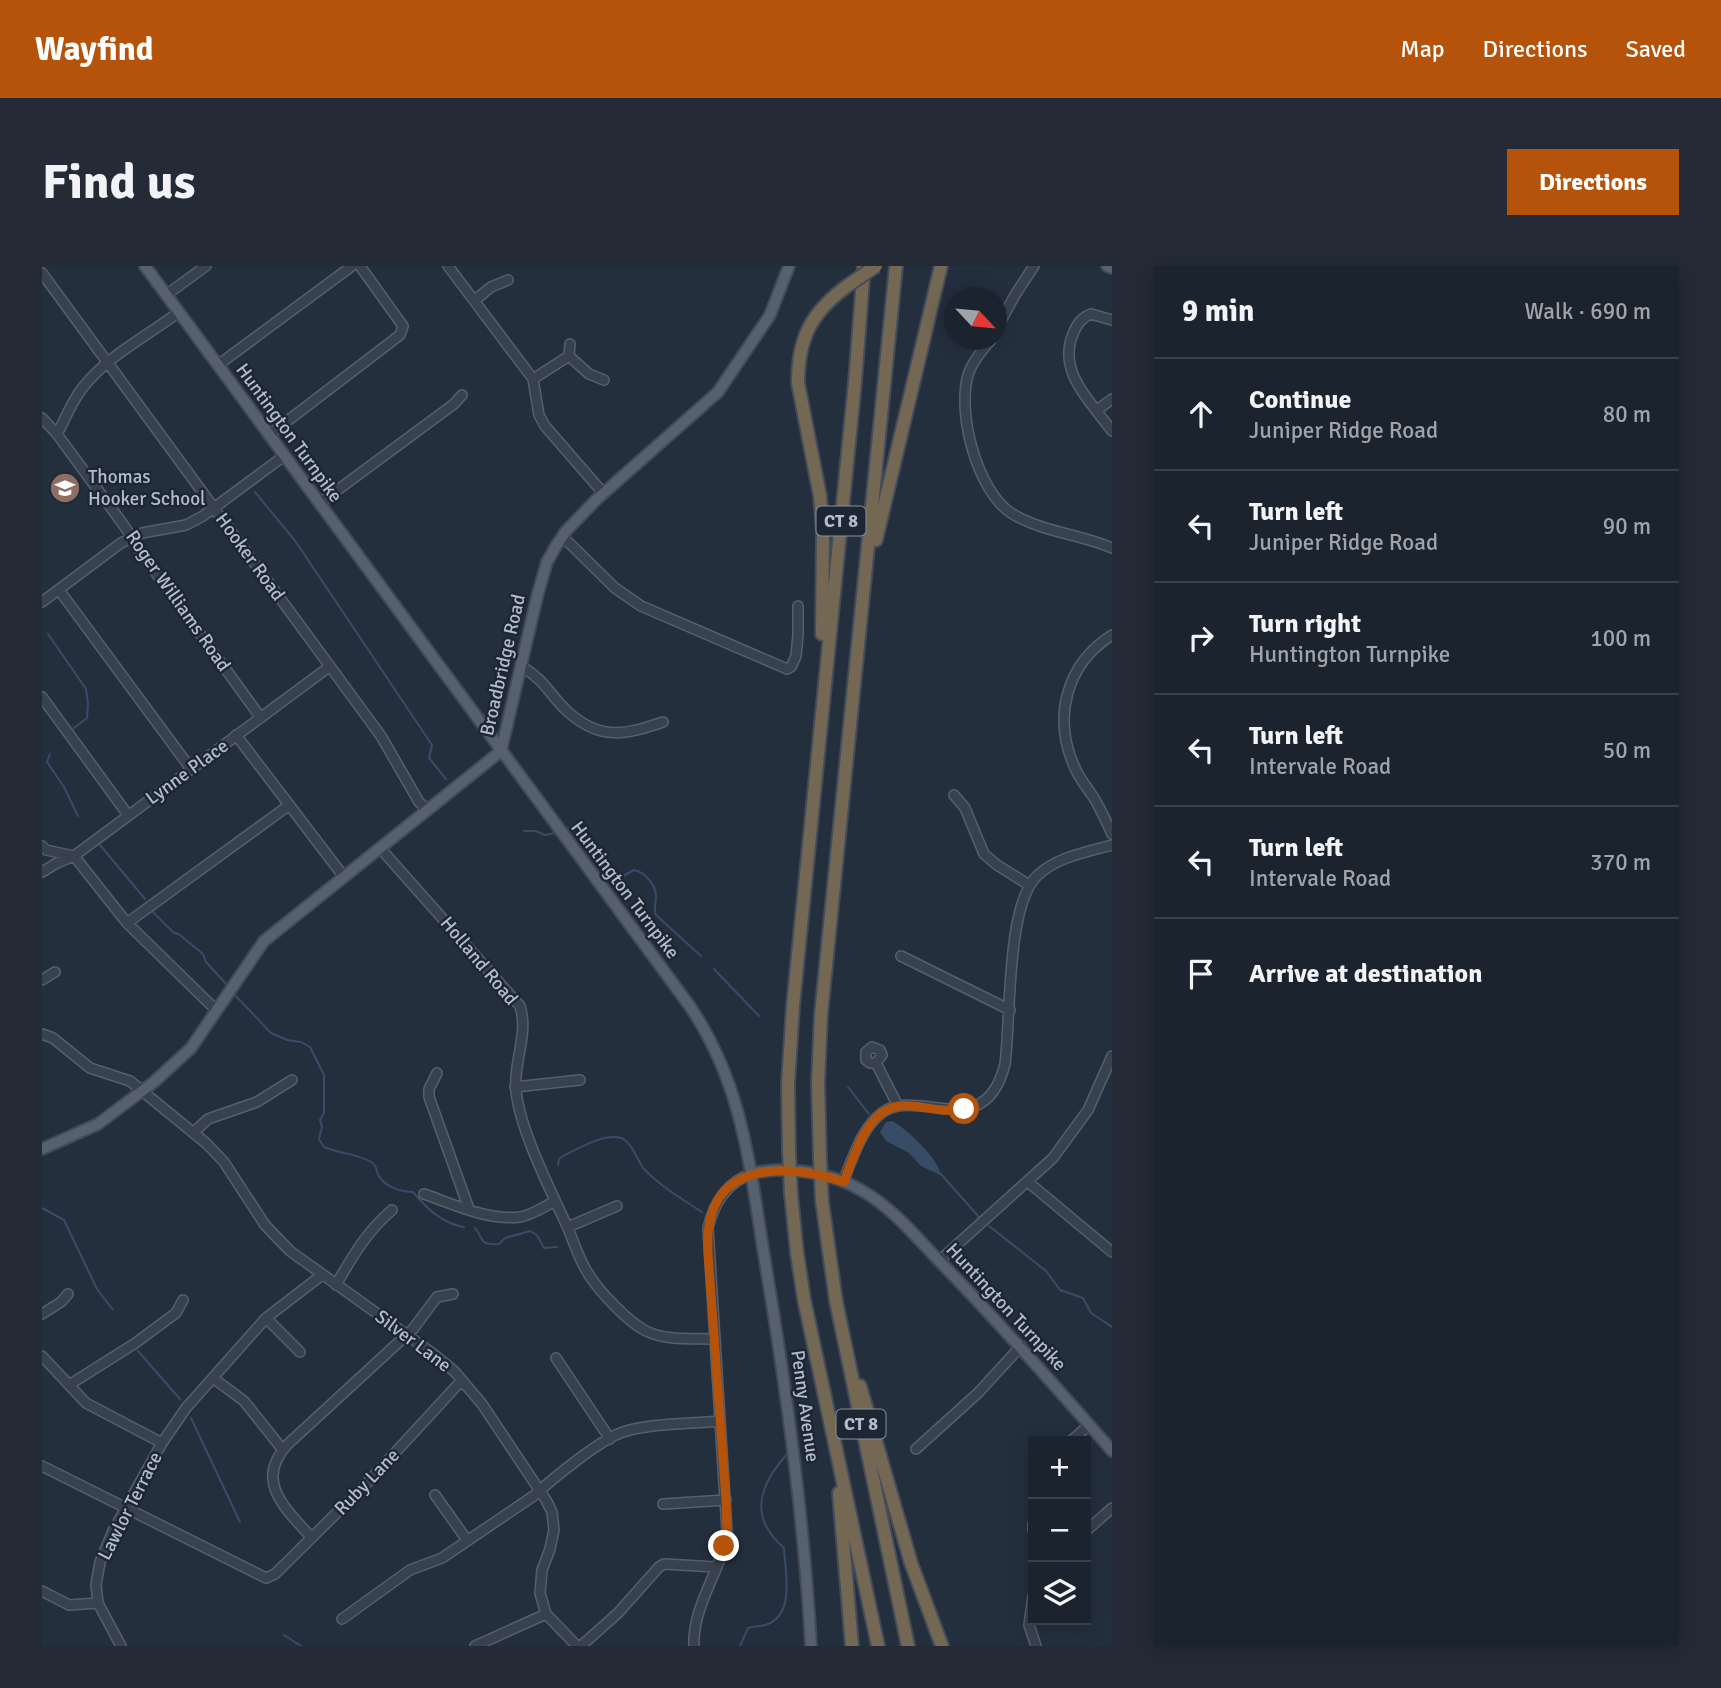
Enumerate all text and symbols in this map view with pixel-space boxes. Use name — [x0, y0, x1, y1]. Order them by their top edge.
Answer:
text: Wayfind — [35, 29, 154, 70]
text: Map — [1400, 34, 1445, 64]
text: Directions — [1483, 34, 1588, 64]
text: Saved — [1626, 34, 1686, 64]
button: Directions — [1507, 149, 1679, 215]
text: Find us — [42, 152, 195, 212]
north arrow — [944, 287, 1007, 350]
text: 9 min — [1182, 293, 1254, 330]
text: Walk · 690 m — [1525, 297, 1651, 326]
street label: Huntington Turnpike — [230, 359, 348, 507]
text: Continue — [1249, 384, 1351, 416]
icon: ahead — [1182, 395, 1220, 433]
text: 80 m — [1603, 400, 1651, 429]
text: Juniper Ridge Road — [1249, 416, 1438, 445]
place label: Thomas Hooker School — [88, 465, 206, 511]
school or university icon: Thomas Hooker School — [48, 471, 82, 505]
text: Turn left — [1249, 496, 1343, 528]
road number: CT 8 — [816, 507, 866, 536]
icon: left — [1182, 507, 1220, 545]
street label: Hooker Road — [210, 508, 290, 606]
text: 90 m — [1603, 512, 1651, 541]
street label: Roger Williams Road — [120, 526, 236, 676]
text: Juniper Ridge Road — [1249, 528, 1438, 557]
street label: Broadbridge Road — [475, 592, 531, 738]
text: Turn right — [1249, 608, 1361, 640]
icon: right — [1182, 619, 1220, 657]
text: 100 m — [1590, 624, 1651, 653]
text: Huntington Turnpike — [1249, 640, 1450, 669]
text: Turn left — [1249, 720, 1343, 752]
icon: left — [1182, 731, 1220, 769]
street label: Lynne Place — [141, 734, 233, 810]
text: 50 m — [1603, 736, 1651, 765]
text: Intervale Road — [1249, 752, 1391, 781]
street label: Huntington Turnpike — [565, 816, 685, 964]
text: Turn left — [1249, 832, 1343, 864]
icon: left — [1182, 843, 1220, 881]
text: 370 m — [1590, 848, 1651, 877]
text: Intervale Road — [1249, 864, 1391, 893]
street label: Holland Road — [435, 912, 523, 1010]
icon: arrive — [1182, 955, 1220, 993]
text: Arrive at destination — [1249, 958, 1482, 990]
route start — [948, 1093, 979, 1124]
street label: Huntington Turnpike — [941, 1238, 1071, 1376]
street label: Silver Lane — [370, 1305, 456, 1377]
street label: Penny Avenue — [785, 1349, 825, 1463]
road number: CT 8 — [836, 1409, 886, 1438]
map controls — [1028, 1436, 1091, 1625]
button: + — [1028, 1436, 1091, 1499]
street label: Ruby Lane — [329, 1444, 405, 1520]
street label: Lawlor Terrace — [92, 1448, 168, 1564]
button: − — [1028, 1499, 1091, 1562]
route end — [708, 1530, 739, 1561]
button: layers — [1028, 1562, 1091, 1625]

